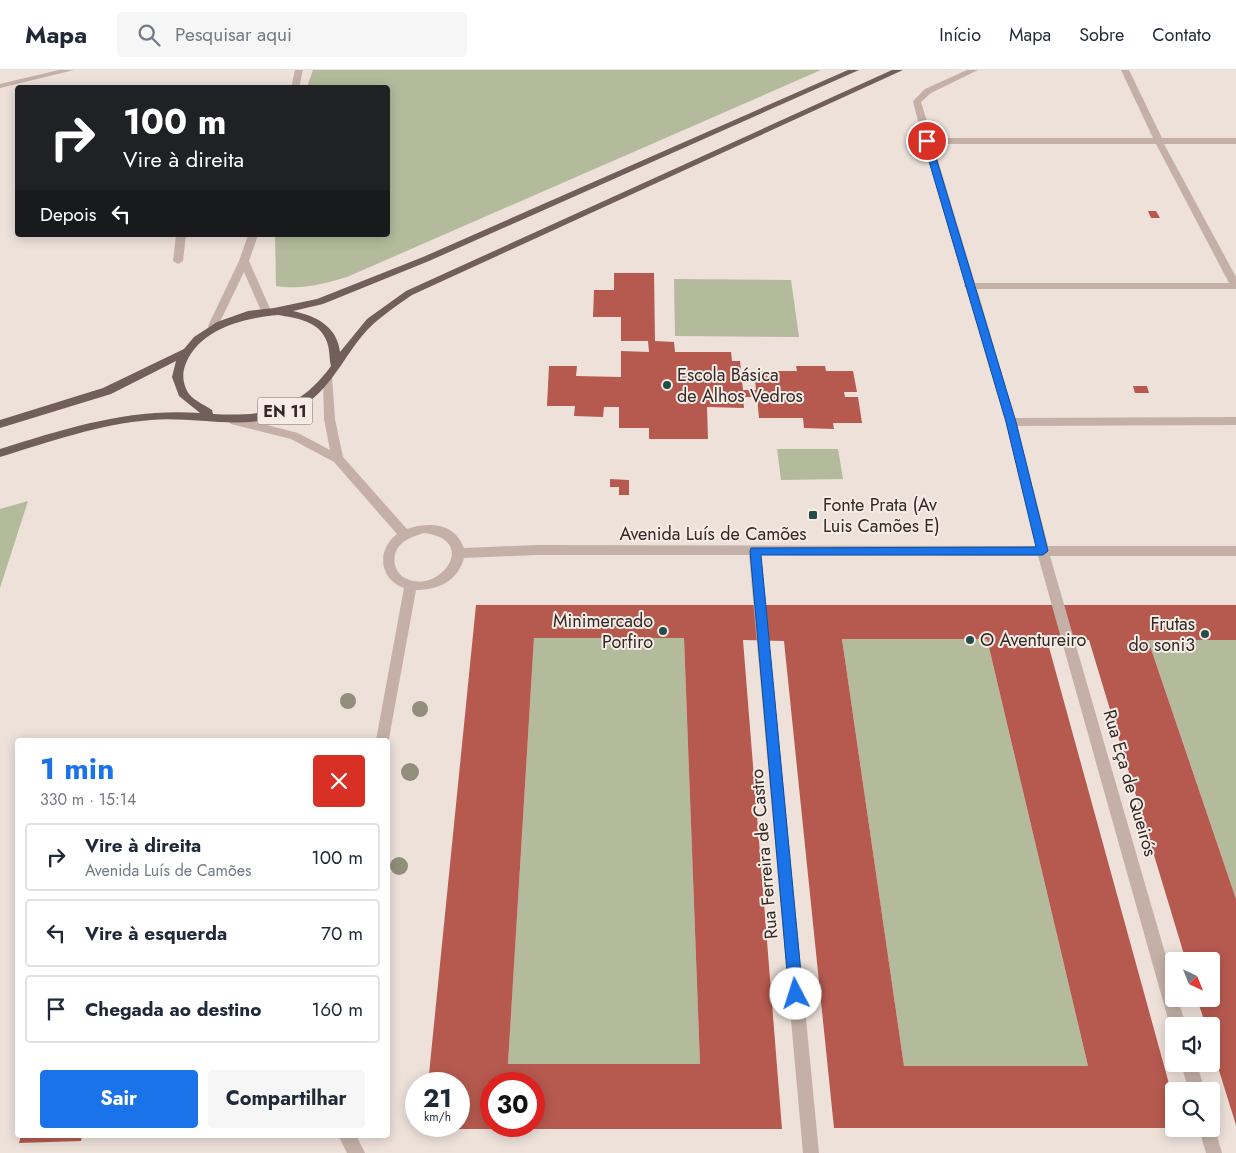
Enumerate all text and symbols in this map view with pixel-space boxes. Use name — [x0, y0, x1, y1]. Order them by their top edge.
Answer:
search box — [117, 12, 467, 57]
text: Mapa — [25, 17, 87, 52]
icon: search — [135, 21, 163, 49]
text: Pesquisar aqui — [175, 21, 292, 48]
text: Início — [939, 22, 981, 48]
text: Mapa — [1009, 22, 1051, 48]
text: Sobre — [1079, 22, 1124, 48]
text: Contato — [1152, 22, 1211, 48]
text: 100 m — [123, 97, 226, 147]
icon: right — [40, 105, 105, 170]
pin — [906, 120, 948, 162]
icon: arrive — [913, 127, 941, 155]
text: Vire à direita — [123, 143, 244, 175]
icon: left — [107, 200, 135, 228]
text: Depois — [40, 201, 97, 228]
place label: Escola Básica de Alhos Vedros — [677, 362, 803, 409]
marker: Escola Básica de Alhos Vedros — [661, 379, 673, 391]
road number: EN 11 — [258, 398, 312, 424]
place label: Fonte Prata (Av Luis Camões E) — [823, 492, 940, 539]
marker: Fonte Prata (Av Luis Camões E) — [807, 509, 819, 521]
street label: Avenida Luís de Camões — [619, 521, 807, 547]
place label: Minimercado Porfiro — [553, 608, 653, 655]
place label: Frutas do soni3 — [1128, 611, 1195, 658]
marker: Minimercado Porfiro — [657, 625, 669, 637]
place label: O Aventureiro — [980, 627, 1086, 653]
marker: Frutas do soni3 — [1199, 628, 1211, 640]
marker: O Aventureiro — [964, 634, 976, 646]
street label: Rua Eça de Queirós — [1097, 707, 1163, 859]
text: 1 min — [40, 747, 114, 790]
button: close — [313, 755, 365, 807]
street label: Rua Ferreira de Castro — [744, 768, 784, 940]
text: 330 m · 15:14 — [40, 788, 136, 811]
text: Vire à direita — [85, 832, 201, 859]
icon: right — [42, 843, 70, 871]
text: 100 m — [311, 844, 363, 871]
text: Avenida Luís de Camões — [85, 859, 251, 882]
icon: left — [42, 919, 70, 947]
text: Vire à esquerda — [85, 920, 227, 947]
text: 70 m — [321, 920, 363, 947]
north arrow — [1165, 952, 1220, 1008]
map controls — [1165, 952, 1220, 1137]
position arrow — [769, 967, 821, 1019]
icon: arrive — [42, 995, 70, 1023]
text: Chegada ao destino — [85, 996, 261, 1023]
text: 160 m — [312, 996, 363, 1023]
button: sound — [1165, 1017, 1220, 1072]
button: Sair — [40, 1070, 198, 1128]
button: Compartilhar — [208, 1070, 365, 1128]
speed limit sign: 30 — [480, 1072, 545, 1137]
text: 21 — [423, 1080, 452, 1116]
button: search — [1165, 1082, 1220, 1137]
text: km/h — [424, 1108, 451, 1126]

